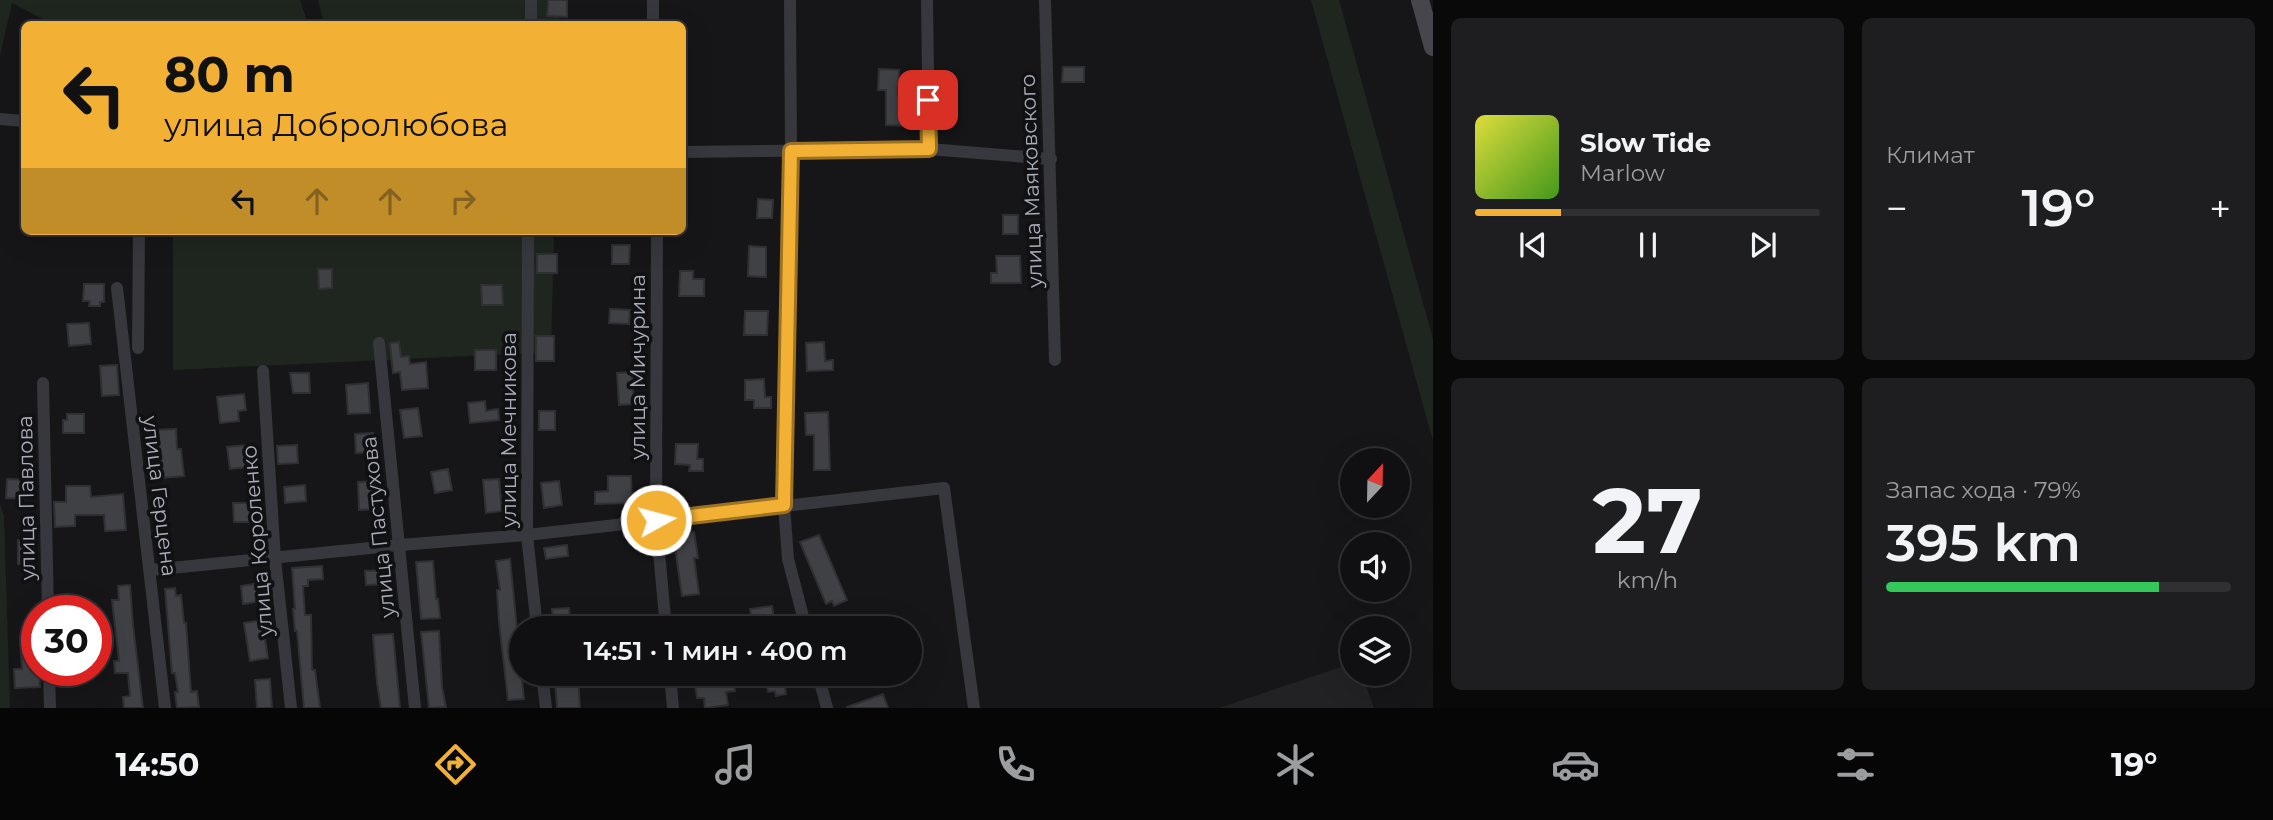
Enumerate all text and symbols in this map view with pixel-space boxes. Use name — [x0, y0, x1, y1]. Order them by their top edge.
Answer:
text: 80 m — [164, 45, 295, 104]
icon: left — [49, 49, 140, 140]
pin — [898, 70, 958, 130]
street label: улица Маяковского — [1015, 74, 1047, 289]
icon: arrive — [909, 81, 947, 119]
text: улица Добролюбова — [164, 105, 508, 144]
text: Slow Tide — [1580, 127, 1711, 159]
text: Климат — [1886, 141, 1975, 169]
text: Marlow — [1580, 159, 1665, 187]
text: 19° — [2021, 176, 2096, 239]
icon: left — [225, 182, 263, 220]
icon: ahead — [298, 182, 336, 220]
icon: ahead — [371, 182, 409, 220]
icon: right — [444, 182, 482, 220]
text: − — [1886, 185, 1908, 232]
text: + — [2209, 185, 2231, 232]
icon: previous — [1514, 226, 1552, 264]
icon: pause — [1629, 226, 1667, 264]
icon: next — [1744, 226, 1782, 264]
street label: улица Мичурина — [625, 274, 650, 461]
street label: улица Мечникова — [496, 332, 521, 529]
street label: улица Герцена — [138, 413, 182, 578]
street label: улица Павлова — [12, 415, 40, 582]
street label: улица Пастухова — [356, 435, 400, 620]
street label: улица Короленко — [236, 444, 278, 639]
north arrow — [1340, 448, 1410, 518]
map controls — [1340, 448, 1410, 686]
text: 27 — [1592, 465, 1703, 576]
text: Запас хода · 79% — [1886, 476, 2081, 504]
position arrow — [619, 483, 693, 557]
text: 395 km — [1886, 511, 2081, 574]
button: sound — [1340, 532, 1410, 602]
text: km/h — [1617, 566, 1678, 594]
speed limit sign: 30 — [21, 595, 112, 686]
button: layers — [1340, 616, 1410, 686]
text: 14:51 · 1 мин · 400 m — [583, 635, 848, 667]
icon: directions — [431, 740, 480, 789]
icon: music — [711, 740, 760, 789]
icon: phone — [991, 740, 1040, 789]
icon: climate — [1271, 740, 1320, 789]
icon: car — [1551, 740, 1600, 789]
icon: filters — [1831, 740, 1880, 789]
text: 14:50 — [116, 745, 200, 784]
text: 19° — [2111, 745, 2157, 784]

